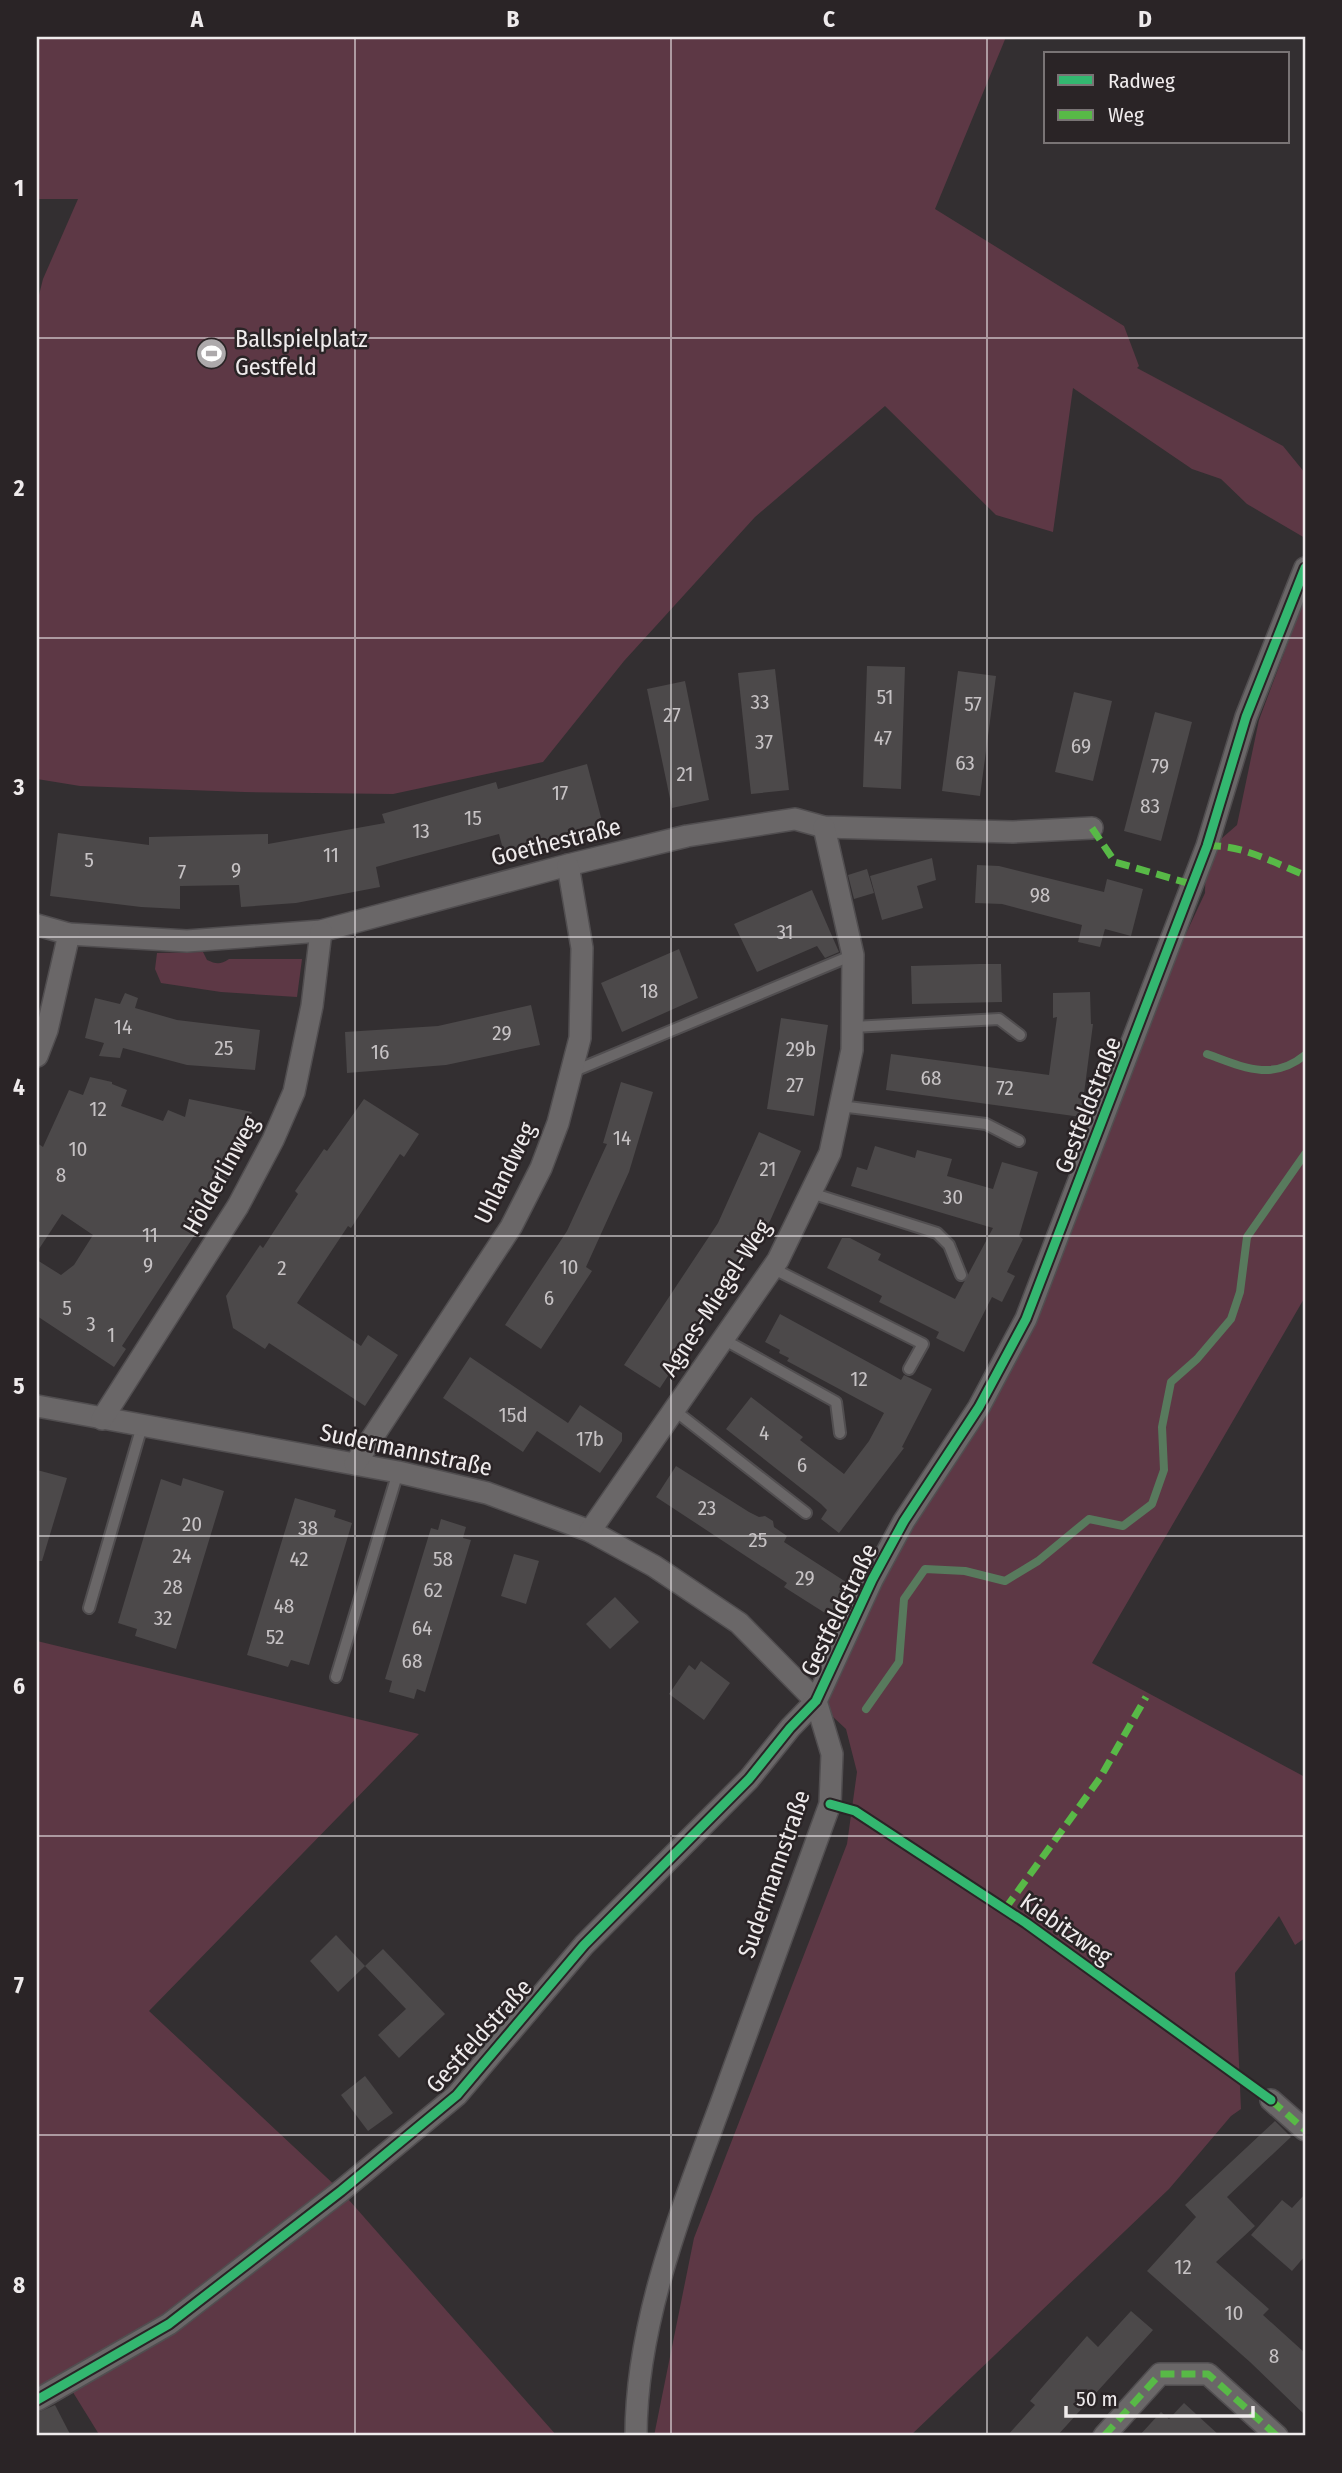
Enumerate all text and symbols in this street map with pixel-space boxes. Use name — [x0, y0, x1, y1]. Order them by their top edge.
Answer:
text: A — [190, 5, 204, 33]
text: B — [507, 5, 520, 33]
text: C — [823, 5, 835, 33]
text: D — [1138, 5, 1152, 33]
legend — [1044, 52, 1290, 144]
text: Radweg — [1108, 68, 1175, 94]
text: Weg — [1108, 102, 1144, 128]
text: 1 — [14, 174, 24, 202]
place label: Ballspielplatz Gestfeld — [235, 325, 368, 381]
sports icon: Ballspielplatz Gestfeld — [195, 336, 229, 370]
text: 2 — [13, 474, 25, 502]
house number: 51 — [877, 684, 893, 710]
house number: 33 — [751, 689, 769, 715]
house number: 57 — [964, 691, 982, 717]
house number: 27 — [663, 702, 681, 728]
house number: 47 — [874, 725, 892, 751]
house number: 37 — [755, 729, 773, 755]
house number: 69 — [1071, 733, 1091, 759]
house number: 63 — [955, 750, 975, 776]
house number: 79 — [1151, 753, 1169, 779]
house number: 21 — [677, 761, 694, 787]
text: 3 — [13, 773, 25, 801]
house number: 17 — [552, 780, 568, 806]
house number: 83 — [1140, 793, 1160, 819]
house number: 15 — [464, 805, 482, 831]
street label: Goethestraße — [488, 812, 624, 872]
house number: 13 — [412, 818, 430, 844]
house number: 11 — [323, 842, 339, 868]
house number: 5 — [84, 847, 94, 873]
house number: 9 — [231, 857, 241, 883]
house number: 7 — [178, 859, 186, 885]
house number: 98 — [1030, 882, 1050, 908]
house number: 31 — [776, 919, 794, 945]
house number: 18 — [640, 978, 658, 1004]
house number: 14 — [114, 1014, 132, 1040]
house number: 29 — [492, 1020, 512, 1046]
street label: Gestfeldstraße — [1049, 1033, 1127, 1177]
house number: 25 — [215, 1035, 233, 1061]
house number: 29b — [786, 1036, 816, 1062]
house number: 16 — [371, 1039, 389, 1065]
house number: 68 — [921, 1065, 941, 1091]
house number: 27 — [786, 1072, 804, 1098]
text: 4 — [13, 1073, 25, 1101]
house number: 72 — [996, 1075, 1014, 1101]
house number: 12 — [89, 1096, 107, 1122]
street label: Hölderlinweg — [177, 1111, 265, 1239]
street label: Uhlandweg — [469, 1117, 542, 1228]
house number: 14 — [613, 1125, 631, 1151]
house number: 10 — [68, 1136, 88, 1162]
house number: 21 — [760, 1156, 777, 1182]
house number: 8 — [56, 1162, 66, 1188]
house number: 30 — [943, 1184, 963, 1210]
street label: Agnes-Miegel-Weg — [655, 1214, 777, 1381]
house number: 11 — [142, 1222, 158, 1248]
house number: 9 — [143, 1252, 153, 1278]
house number: 10 — [559, 1254, 579, 1280]
house number: 2 — [277, 1255, 287, 1281]
house number: 6 — [544, 1285, 554, 1311]
house number: 5 — [62, 1295, 72, 1321]
house number: 3 — [86, 1311, 96, 1337]
house number: 1 — [107, 1322, 115, 1348]
house number: 12 — [850, 1366, 868, 1392]
text: 5 — [13, 1372, 25, 1400]
house number: 15d — [498, 1402, 528, 1428]
street label: Sudermannstraße — [317, 1418, 495, 1482]
house number: 4 — [759, 1420, 769, 1446]
house number: 17b — [576, 1426, 604, 1452]
house number: 6 — [797, 1452, 807, 1478]
house number: 23 — [698, 1495, 716, 1521]
house number: 20 — [182, 1511, 202, 1537]
house number: 38 — [298, 1515, 318, 1541]
house number: 25 — [749, 1527, 767, 1553]
street label: Gestfeldstraße — [795, 1539, 883, 1681]
house number: 24 — [172, 1543, 192, 1569]
house number: 42 — [289, 1546, 309, 1572]
house number: 58 — [433, 1546, 453, 1572]
house number: 29 — [795, 1565, 815, 1591]
house number: 28 — [163, 1574, 183, 1600]
house number: 62 — [423, 1577, 443, 1603]
house number: 48 — [274, 1593, 294, 1619]
house number: 32 — [154, 1605, 172, 1631]
house number: 64 — [412, 1615, 432, 1641]
house number: 52 — [266, 1624, 284, 1650]
house number: 68 — [402, 1648, 422, 1674]
text: 6 — [13, 1672, 25, 1700]
street label: Sudermannstraße — [732, 1787, 816, 1961]
street label: Kiebitzweg — [1015, 1887, 1118, 1971]
text: 7 — [14, 1971, 24, 1999]
street label: Gestfeldstraße — [420, 1973, 538, 2099]
house number: 12 — [1174, 2254, 1192, 2280]
text: 8 — [13, 2271, 25, 2299]
house number: 10 — [1224, 2300, 1244, 2326]
house number: 8 — [1269, 2343, 1279, 2369]
scale bar — [1066, 2375, 1253, 2419]
text: 50 m — [1076, 2386, 1118, 2412]

